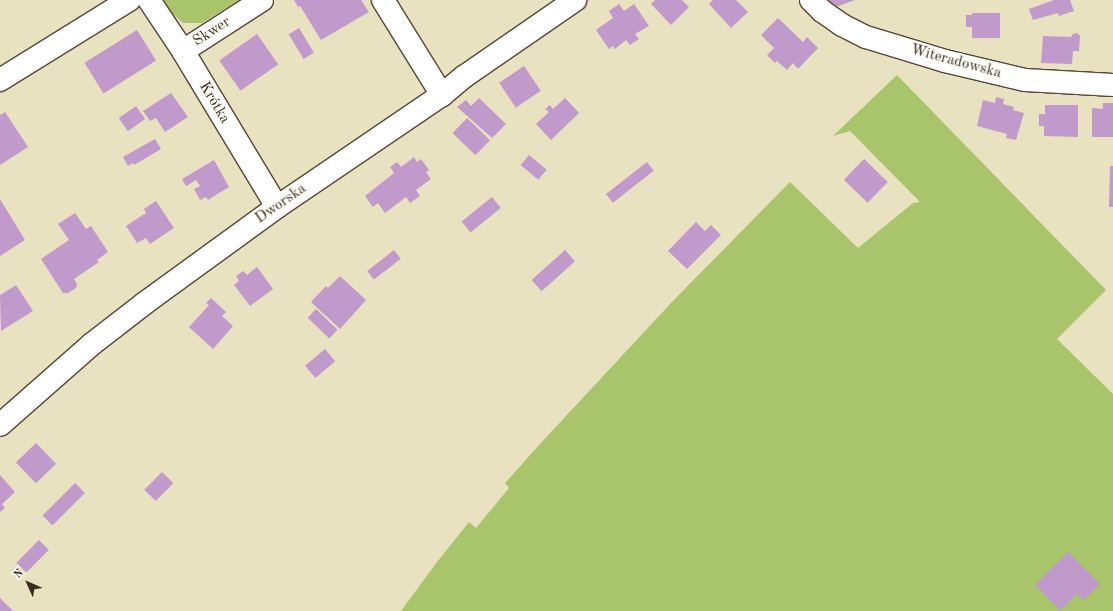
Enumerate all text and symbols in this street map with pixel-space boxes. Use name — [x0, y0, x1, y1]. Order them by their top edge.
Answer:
street label: Skwer — [190, 13, 234, 51]
street label: Witeradowska — [909, 41, 1003, 83]
street label: Krótka — [195, 79, 233, 127]
street label: Dworska — [252, 180, 310, 228]
north arrow — [8, 563, 48, 603]
text: N — [12, 567, 26, 581]

